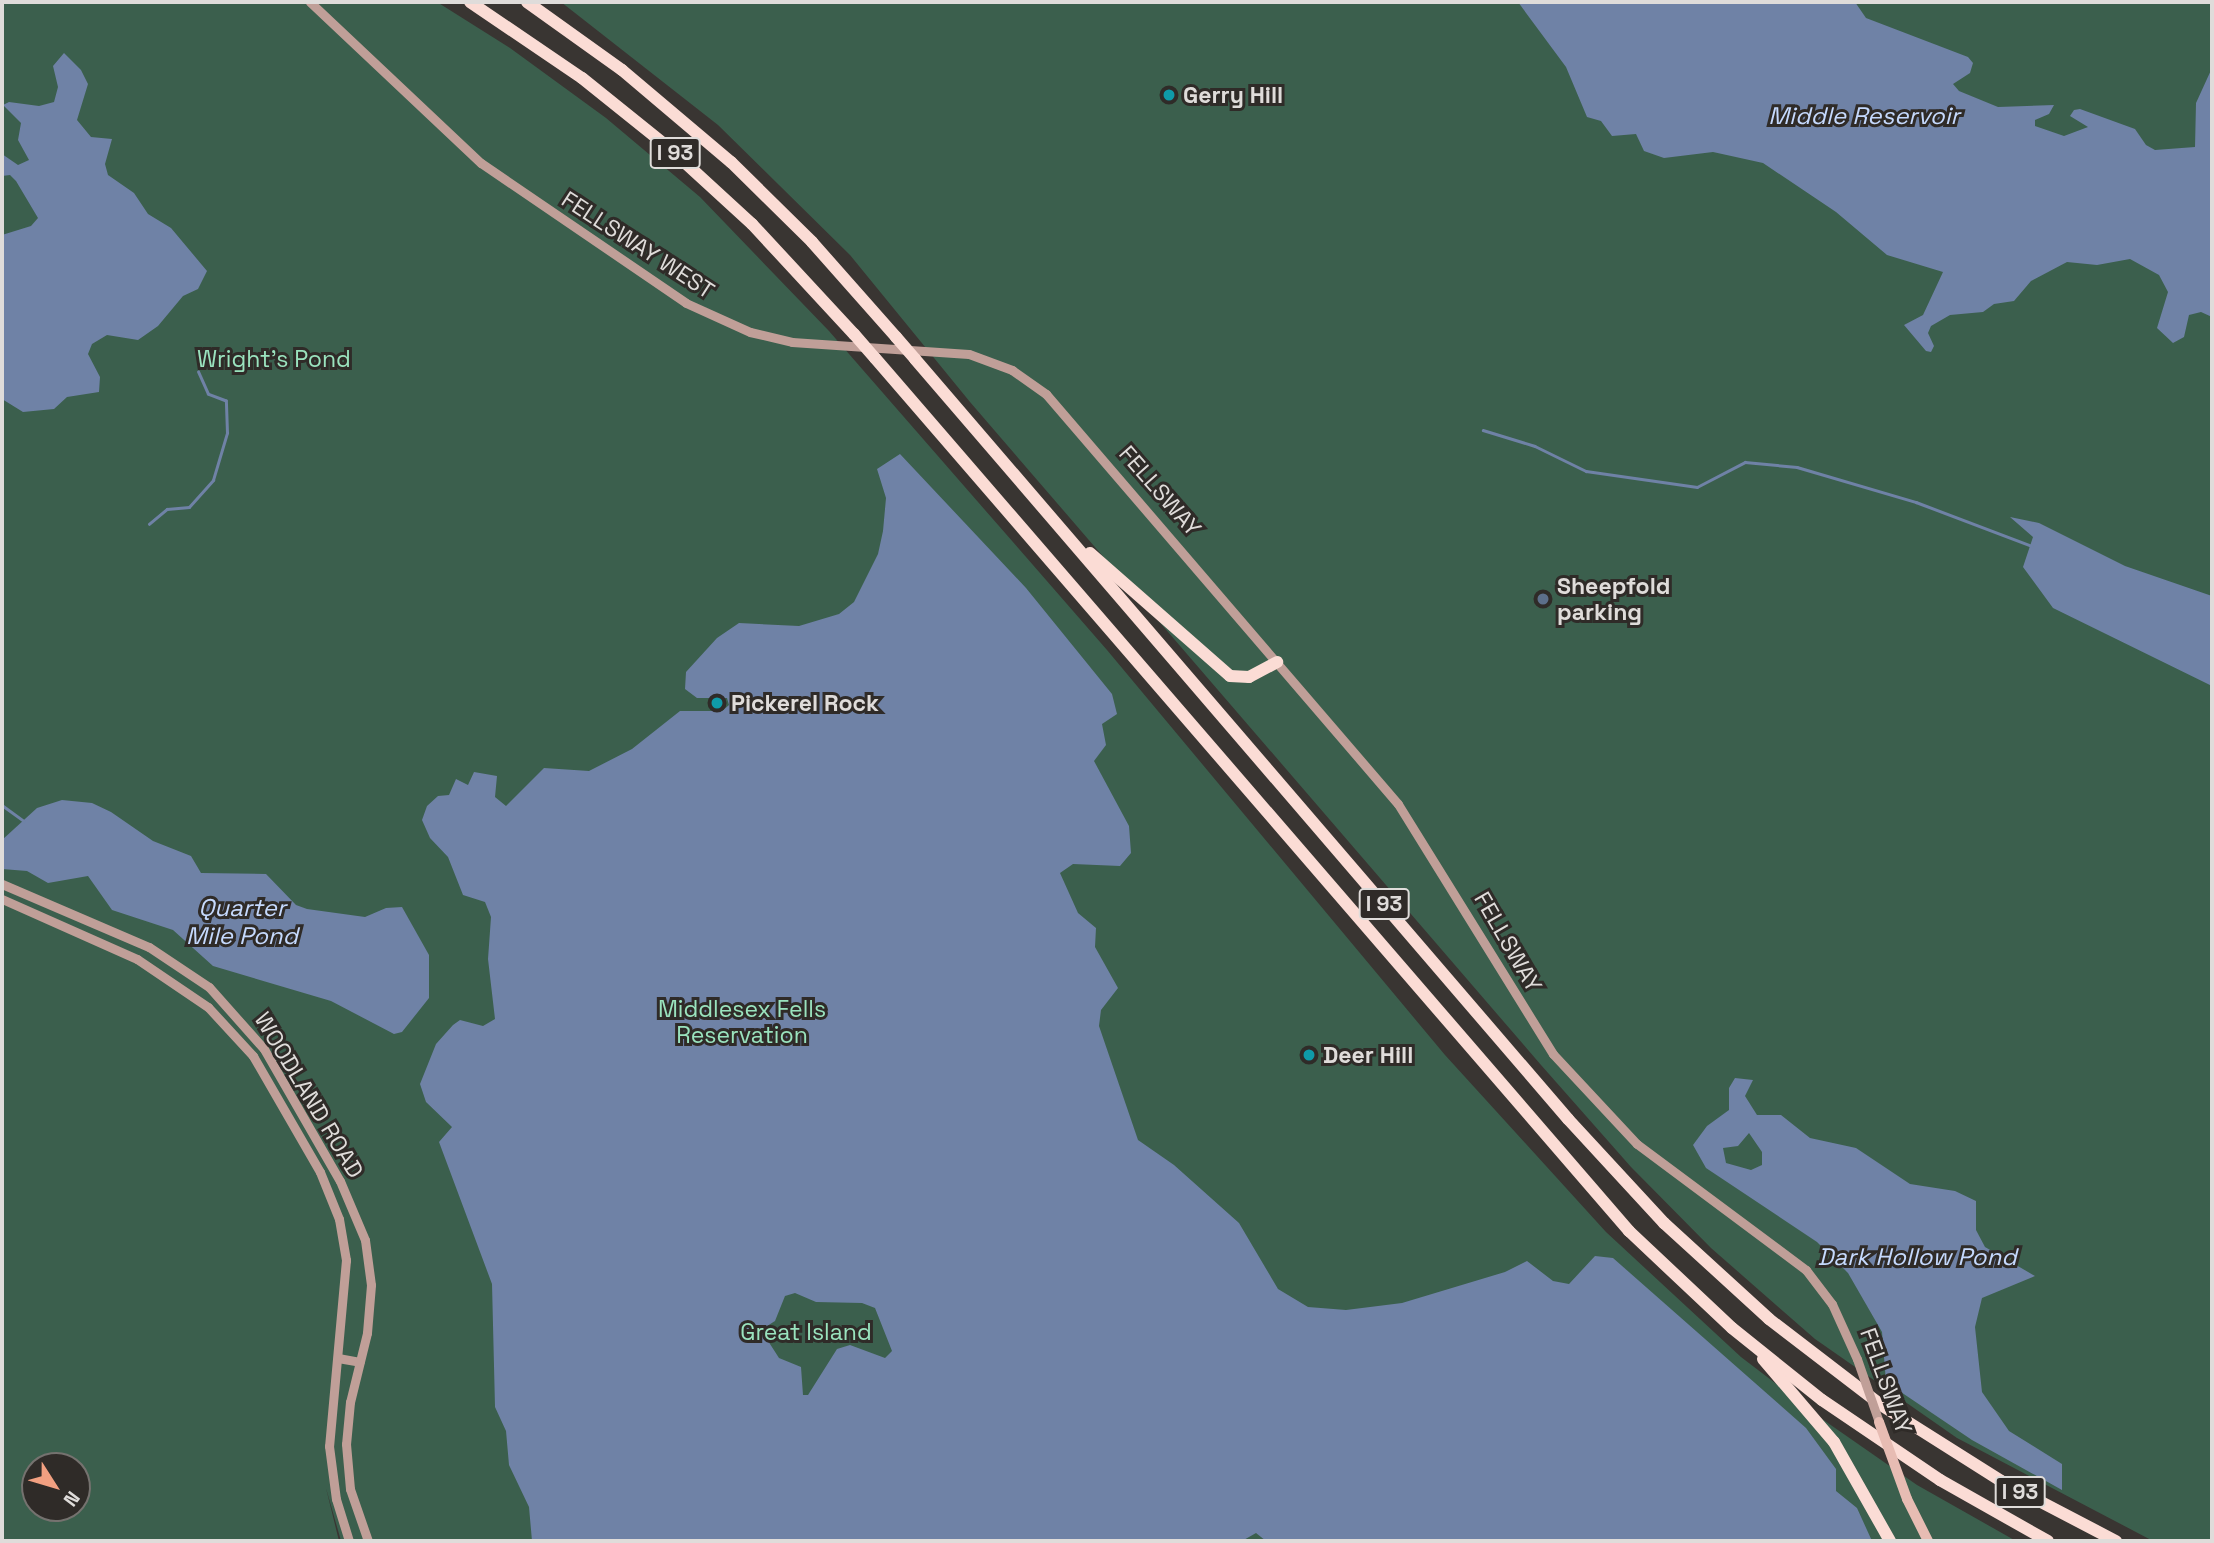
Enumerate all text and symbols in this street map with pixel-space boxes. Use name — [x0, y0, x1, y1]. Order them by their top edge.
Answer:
place label: Gerry Hill — [1183, 81, 1283, 109]
marker: Gerry Hill — [1161, 87, 1177, 103]
water label: Middle Reservoir — [1768, 102, 1960, 130]
road number: I 93 — [649, 136, 701, 170]
street label: FELLSWAY WEST — [556, 185, 720, 305]
park label: Wright's Pond — [197, 345, 351, 373]
street label: FELLSWAY — [1113, 440, 1207, 542]
place label: Sheepfold parking — [1557, 572, 1670, 626]
marker: Sheepfold parking — [1535, 591, 1551, 607]
place label: Pickerel Rock — [731, 689, 879, 717]
marker: Pickerel Rock — [709, 695, 725, 711]
road number: I 93 — [1358, 886, 1410, 922]
street label: FELLSWAY — [1468, 887, 1548, 997]
water label: Quarter Mile Pond — [186, 894, 298, 950]
park label: Middlesex Fells Reservation — [658, 995, 826, 1049]
street label: WOODLAND ROAD — [249, 1007, 369, 1183]
place label: Deer Hill — [1323, 1041, 1413, 1069]
marker: Deer Hill — [1301, 1047, 1317, 1063]
water label: Dark Hollow Pond — [1817, 1243, 2017, 1271]
park label: Great Island — [740, 1318, 872, 1346]
street label: FELLSWAY — [1854, 1324, 1918, 1438]
north arrow — [21, 1452, 91, 1522]
road number: I 93 — [1994, 1474, 2046, 1510]
text: N — [58, 1486, 85, 1511]

